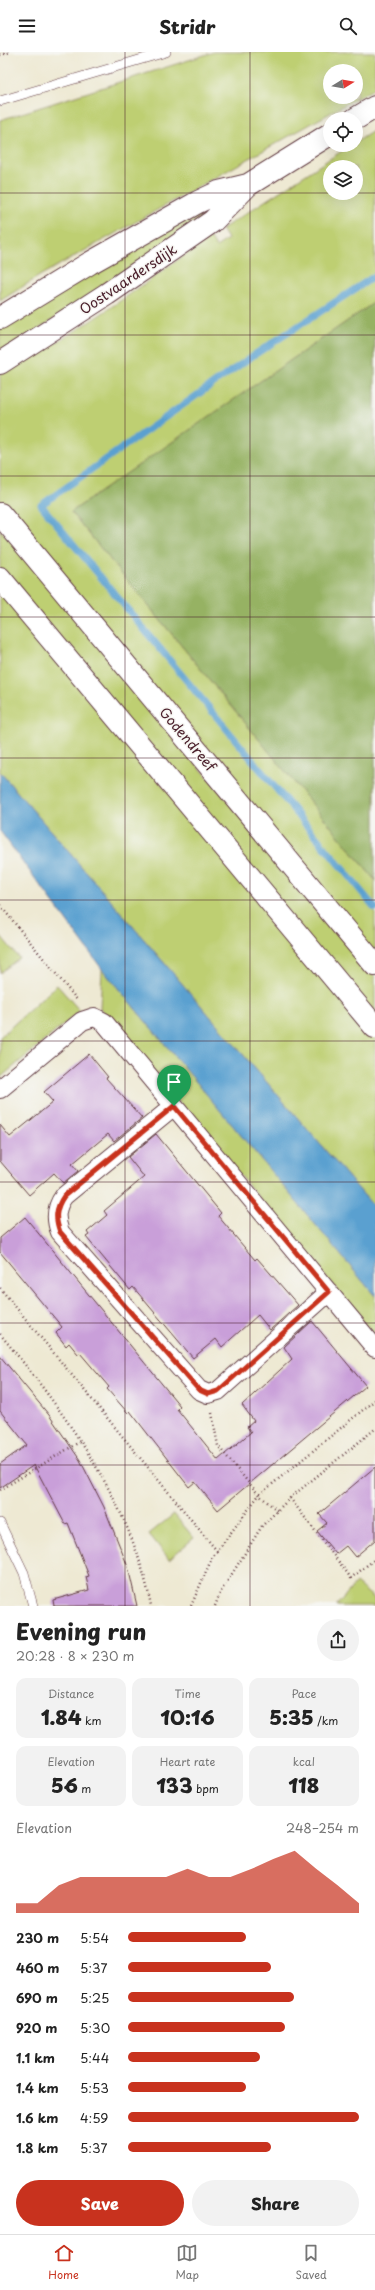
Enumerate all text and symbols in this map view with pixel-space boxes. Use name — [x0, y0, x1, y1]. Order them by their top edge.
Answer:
text: Stridr — [159, 13, 216, 40]
icon: menu — [16, 15, 38, 37]
icon: search — [337, 15, 359, 37]
north arrow — [323, 64, 363, 104]
map controls — [323, 64, 363, 200]
button: locate — [323, 112, 363, 152]
button: layers — [323, 160, 363, 200]
street label: Oostvaardersdijk — [75, 238, 181, 319]
street label: Godendreef — [155, 702, 222, 777]
pin — [157, 1065, 191, 1106]
icon: arrive — [163, 1071, 185, 1093]
text: Evening run — [16, 1614, 146, 1647]
button: share — [317, 1619, 359, 1661]
text: 20:28 · 8 × 230 m — [16, 1646, 134, 1665]
text: Distance — [48, 1685, 94, 1702]
text: Time — [174, 1685, 200, 1702]
text: Pace — [291, 1685, 316, 1702]
text: 1.84 — [41, 1702, 82, 1732]
text: 10:16 — [160, 1702, 215, 1732]
text: 5:35 — [269, 1702, 314, 1732]
text: km — [82, 1712, 102, 1729]
text: /km — [314, 1712, 338, 1729]
text: Elevation — [47, 1753, 95, 1770]
text: Heart rate — [160, 1753, 215, 1770]
text: kcal — [293, 1753, 315, 1770]
text: 56 — [51, 1770, 78, 1800]
text: 133 — [156, 1770, 192, 1800]
text: 118 — [288, 1770, 319, 1800]
text: m — [78, 1780, 91, 1797]
text: bpm — [192, 1780, 219, 1797]
text: Elevation — [16, 1818, 72, 1837]
text: 248–254 m — [286, 1818, 359, 1837]
text: 230 m — [16, 1928, 59, 1947]
text: 5:54 — [80, 1928, 109, 1947]
text: 460 m — [16, 1958, 59, 1977]
text: 5:37 — [80, 1958, 107, 1977]
text: 690 m — [16, 1988, 58, 2007]
text: 5:25 — [80, 1988, 109, 2007]
text: 920 m — [16, 2018, 57, 2037]
text: 5:30 — [80, 2018, 110, 2037]
text: 1.1 km — [16, 2048, 55, 2067]
text: 5:44 — [80, 2048, 109, 2067]
text: 1.4 km — [16, 2078, 59, 2097]
text: 5:53 — [80, 2078, 109, 2097]
text: 1.6 km — [16, 2108, 58, 2127]
text: 4:59 — [80, 2108, 109, 2127]
text: 1.8 km — [16, 2138, 58, 2157]
text: 5:37 — [80, 2138, 107, 2157]
button: Save — [16, 2180, 184, 2226]
button: Share — [192, 2180, 359, 2226]
tab: Home — [48, 2242, 79, 2283]
tab: Map — [175, 2242, 199, 2283]
tab: Saved — [296, 2242, 327, 2283]

